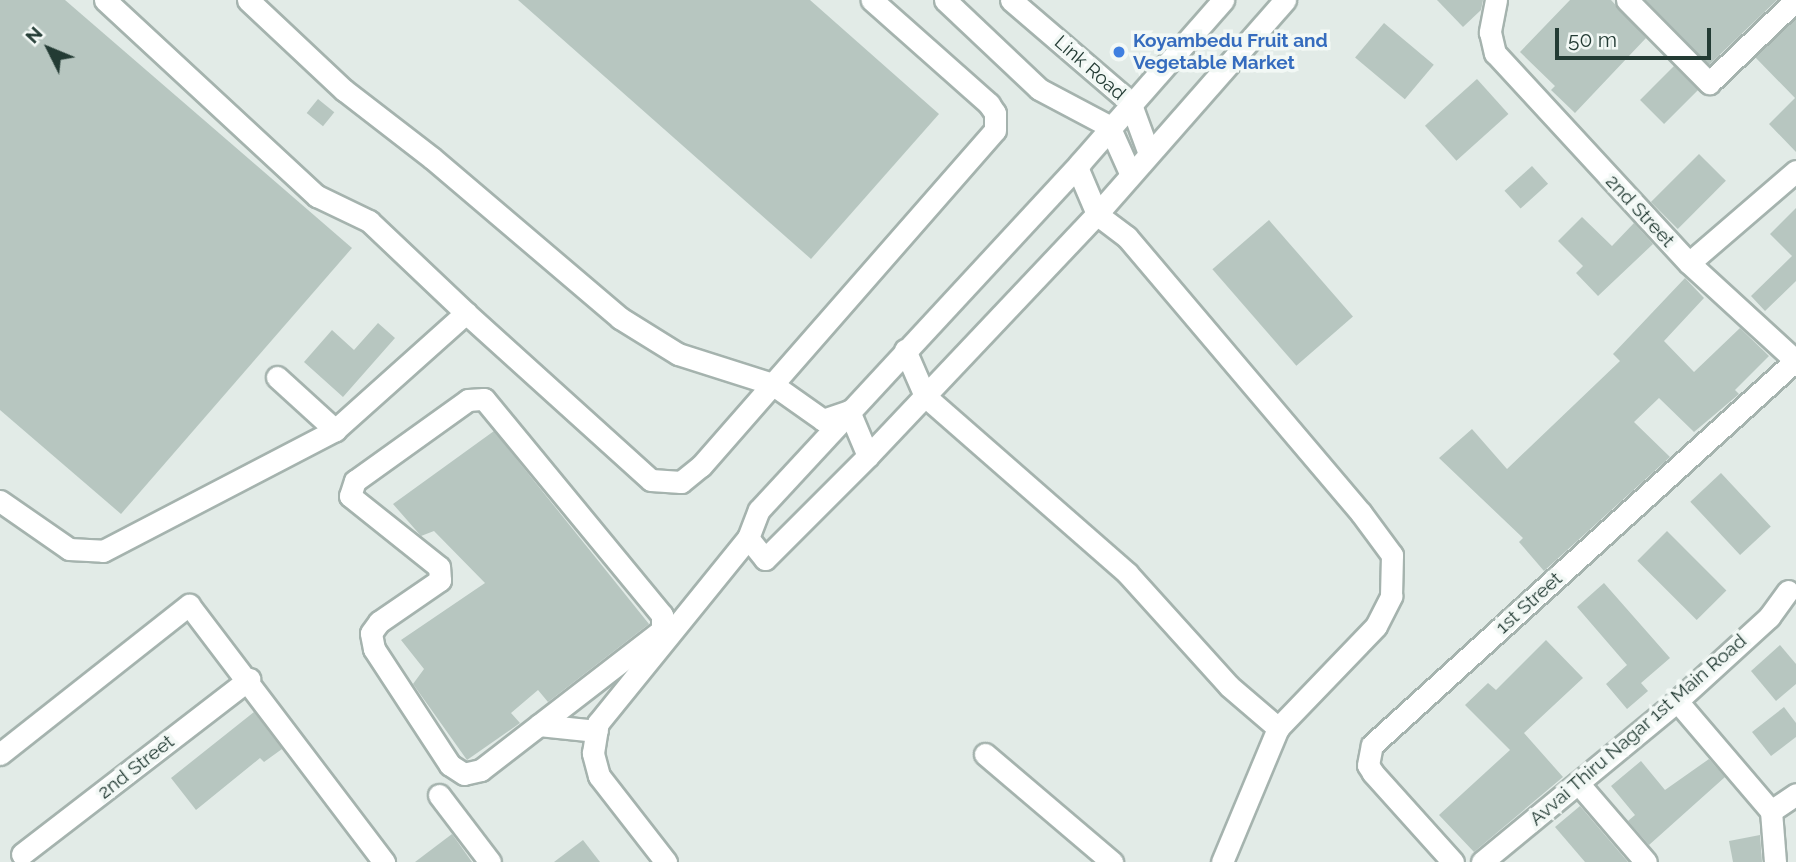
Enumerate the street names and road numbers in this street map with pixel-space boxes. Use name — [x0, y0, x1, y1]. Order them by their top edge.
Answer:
street label: Link Road — [1050, 31, 1130, 105]
street label: 2nd Street — [1601, 170, 1679, 252]
street label: 1st Street — [1491, 567, 1567, 639]
street label: Avvai Thiru Nagar 1st Main Road — [1525, 629, 1751, 831]
street label: 2nd Street — [93, 730, 179, 804]

